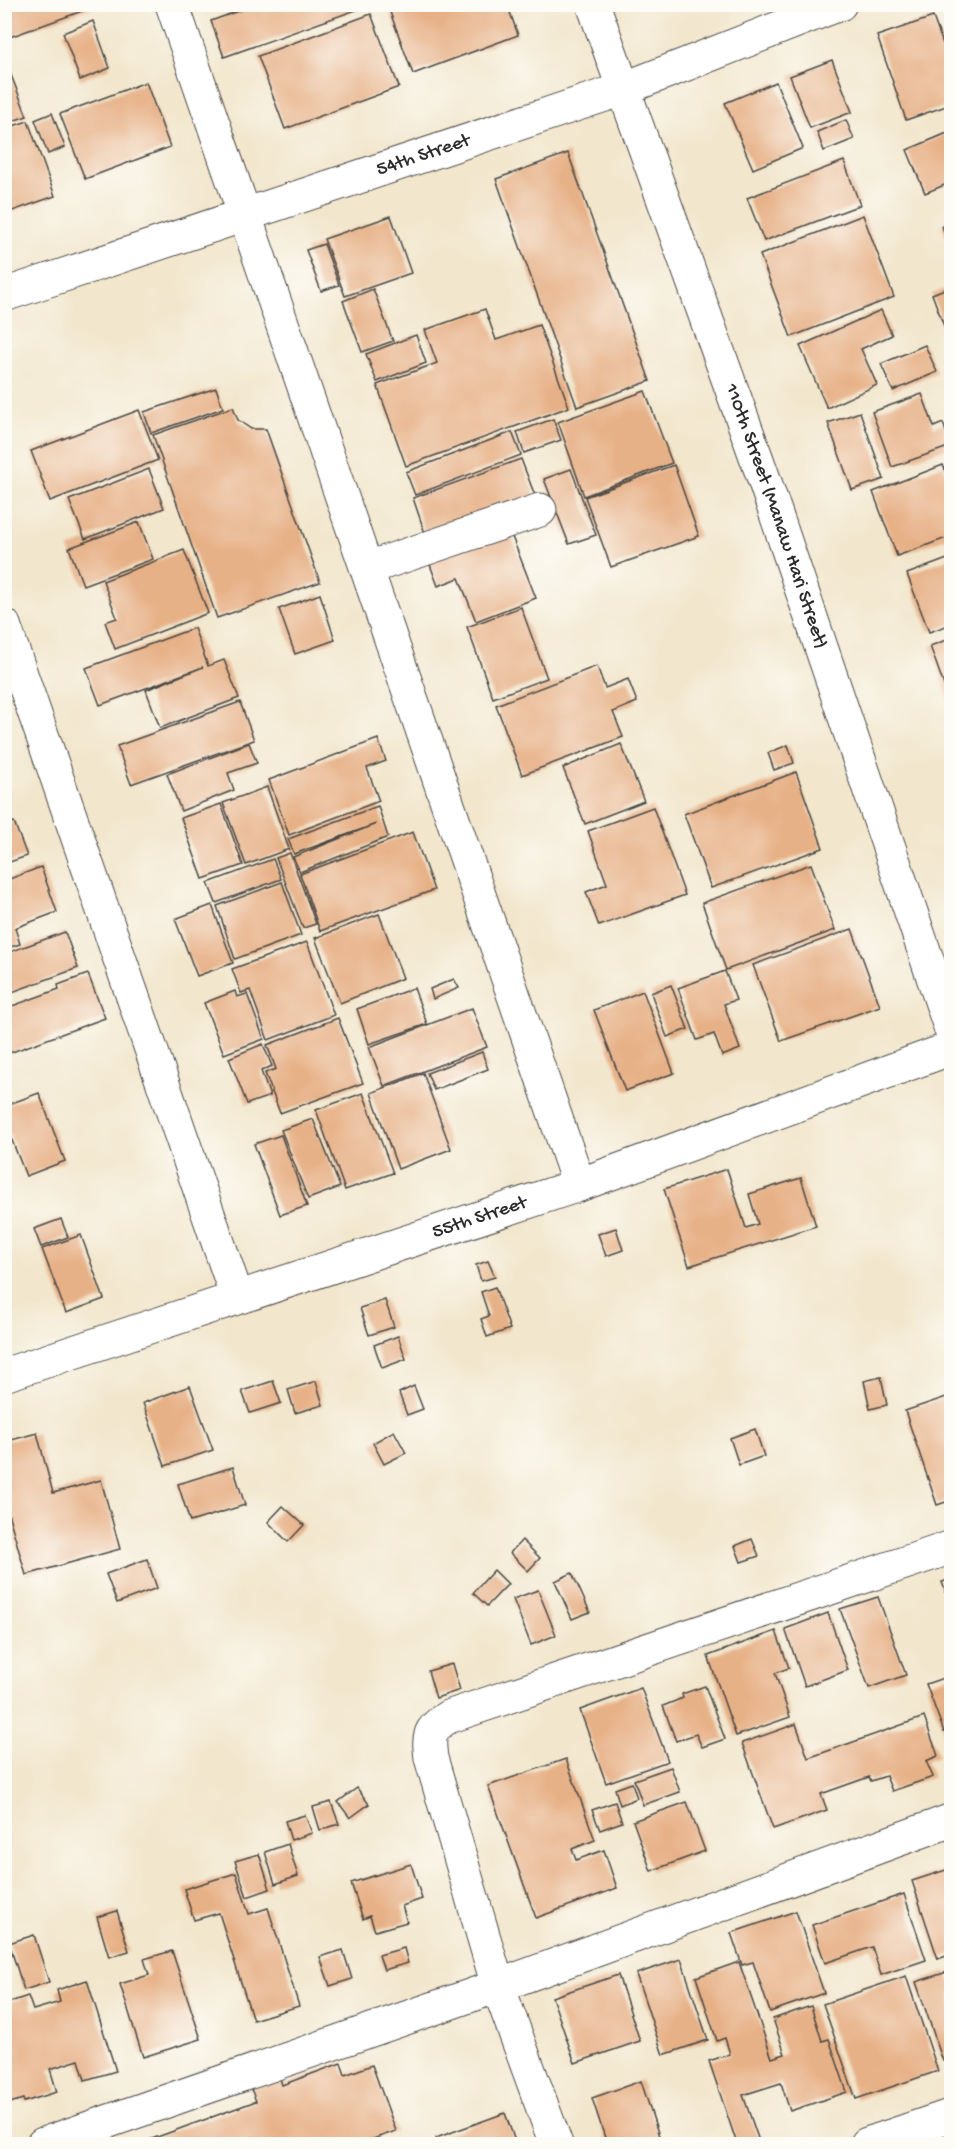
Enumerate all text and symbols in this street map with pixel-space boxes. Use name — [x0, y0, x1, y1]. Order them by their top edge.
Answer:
street label: 54th Street — [374, 129, 475, 182]
street label: 110th Street (Manaw Hari Street) — [719, 380, 832, 652]
street label: 55th Street — [430, 1191, 532, 1244]

